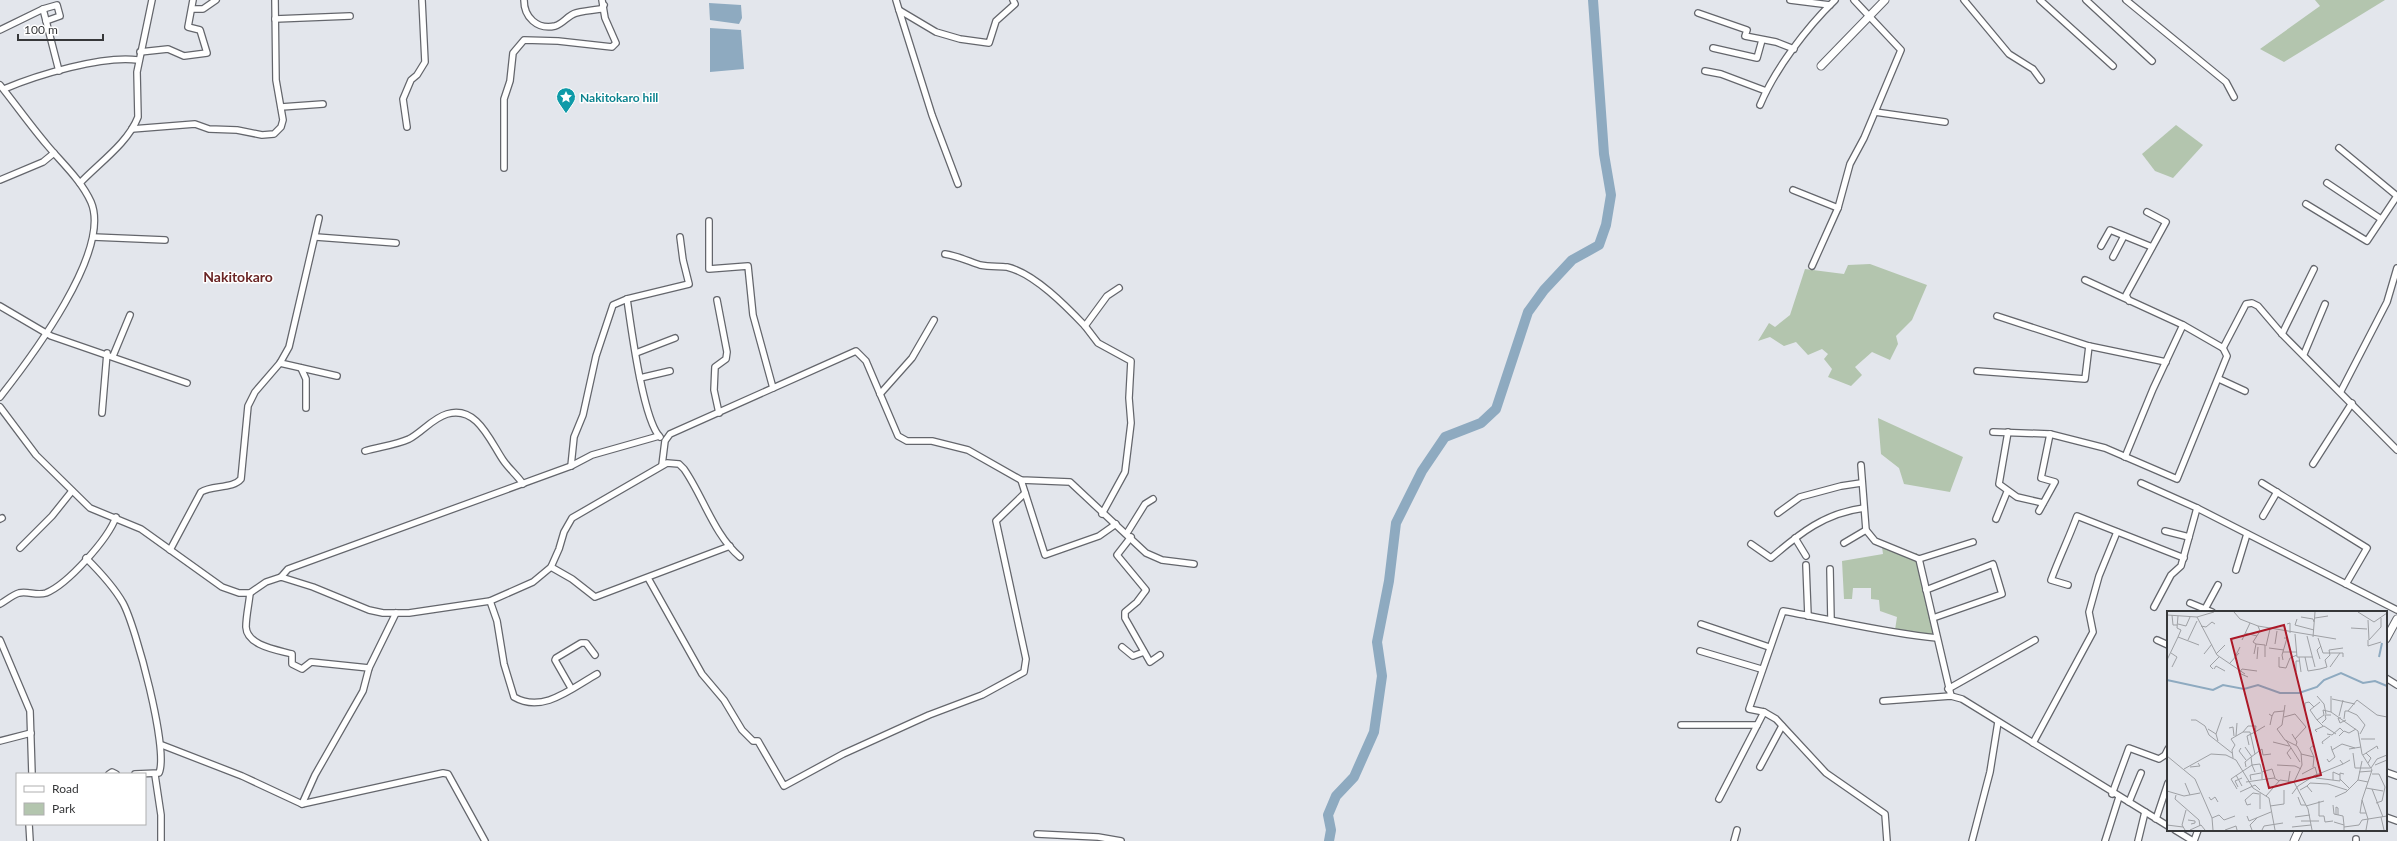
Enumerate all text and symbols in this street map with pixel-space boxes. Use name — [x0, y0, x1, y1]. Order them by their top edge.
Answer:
scale bar — [18, 16, 103, 42]
text: 100 m — [24, 22, 58, 37]
place icon: Nakitokaro hill — [555, 86, 577, 114]
place label: Nakitokaro hill — [580, 90, 658, 105]
district label: Nakitokaro — [203, 268, 273, 285]
inset map — [2167, 611, 2387, 831]
legend — [16, 773, 146, 825]
text: Road — [52, 781, 79, 796]
text: Park — [52, 801, 76, 816]

